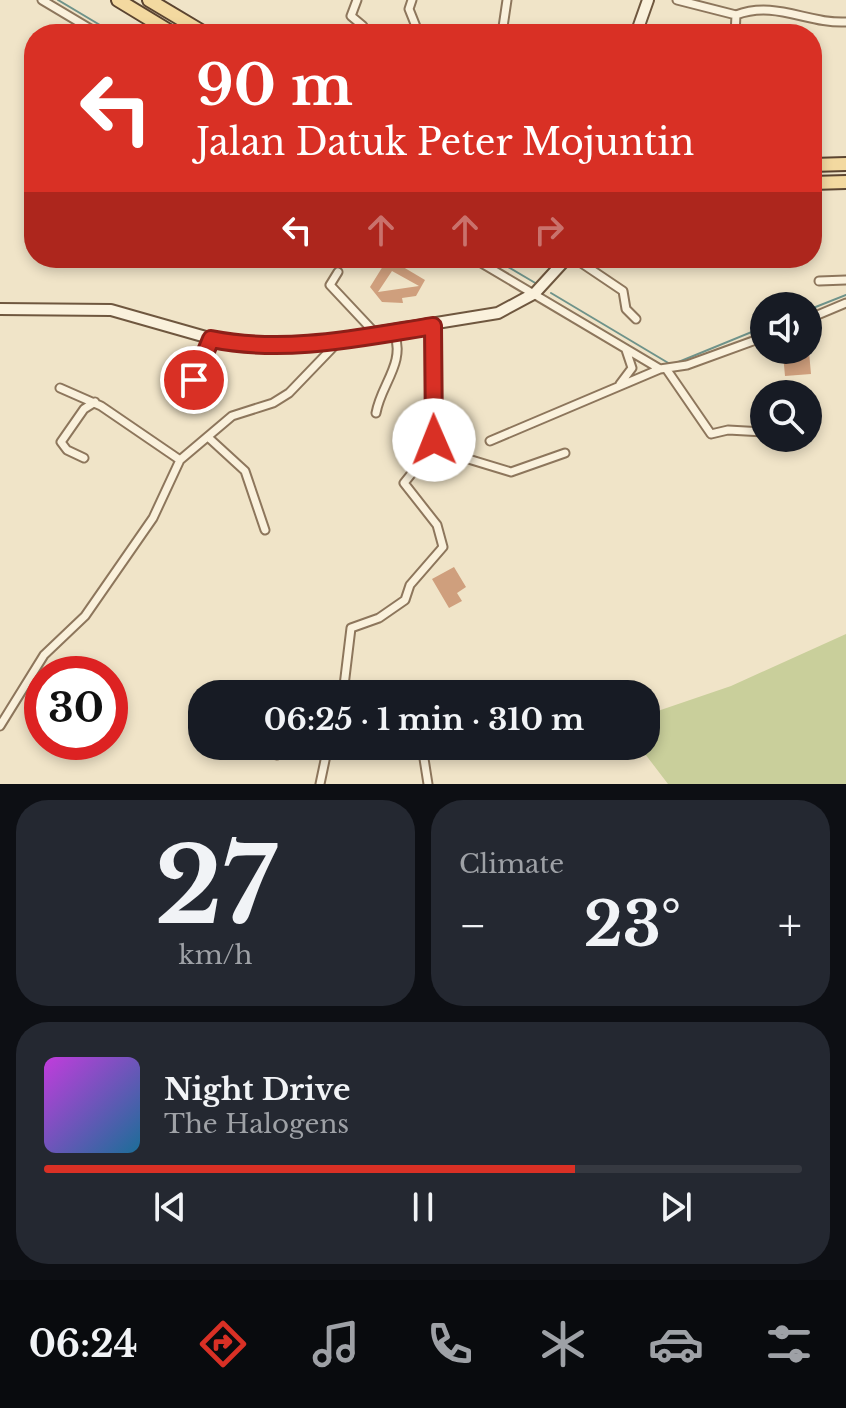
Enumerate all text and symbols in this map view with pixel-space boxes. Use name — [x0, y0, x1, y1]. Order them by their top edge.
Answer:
text: 90 m — [196, 51, 353, 120]
icon: left — [64, 56, 168, 160]
text: Jalan Datuk Peter Mojuntin — [196, 120, 694, 165]
icon: left — [275, 208, 319, 252]
icon: ahead — [359, 208, 403, 252]
icon: ahead — [443, 208, 487, 252]
icon: right — [527, 208, 571, 252]
map controls — [750, 292, 822, 452]
button: sound — [750, 292, 822, 364]
pin — [160, 346, 228, 414]
icon: arrive — [172, 358, 216, 402]
button: search — [750, 380, 822, 452]
position arrow — [392, 398, 476, 482]
speed limit sign: 30 — [24, 656, 128, 760]
text: 06:25 · 1 min · 310 m — [264, 701, 584, 738]
text: 27 — [155, 822, 276, 951]
text: Climate — [459, 848, 564, 880]
text: 23° — [584, 888, 681, 962]
text: − — [459, 898, 487, 953]
text: + — [778, 898, 802, 953]
text: km/h — [179, 939, 252, 971]
text: Night Drive — [164, 1071, 350, 1108]
text: The Halogens — [164, 1108, 349, 1140]
icon: previous — [148, 1185, 192, 1229]
icon: pause — [401, 1185, 445, 1229]
icon: next — [654, 1185, 698, 1229]
icon: directions — [195, 1316, 251, 1372]
icon: music — [308, 1316, 364, 1372]
icon: phone — [422, 1316, 478, 1372]
icon: climate — [535, 1316, 591, 1372]
icon: car — [648, 1316, 704, 1372]
icon: filters — [761, 1316, 817, 1372]
text: 06:24 — [29, 1322, 138, 1367]

